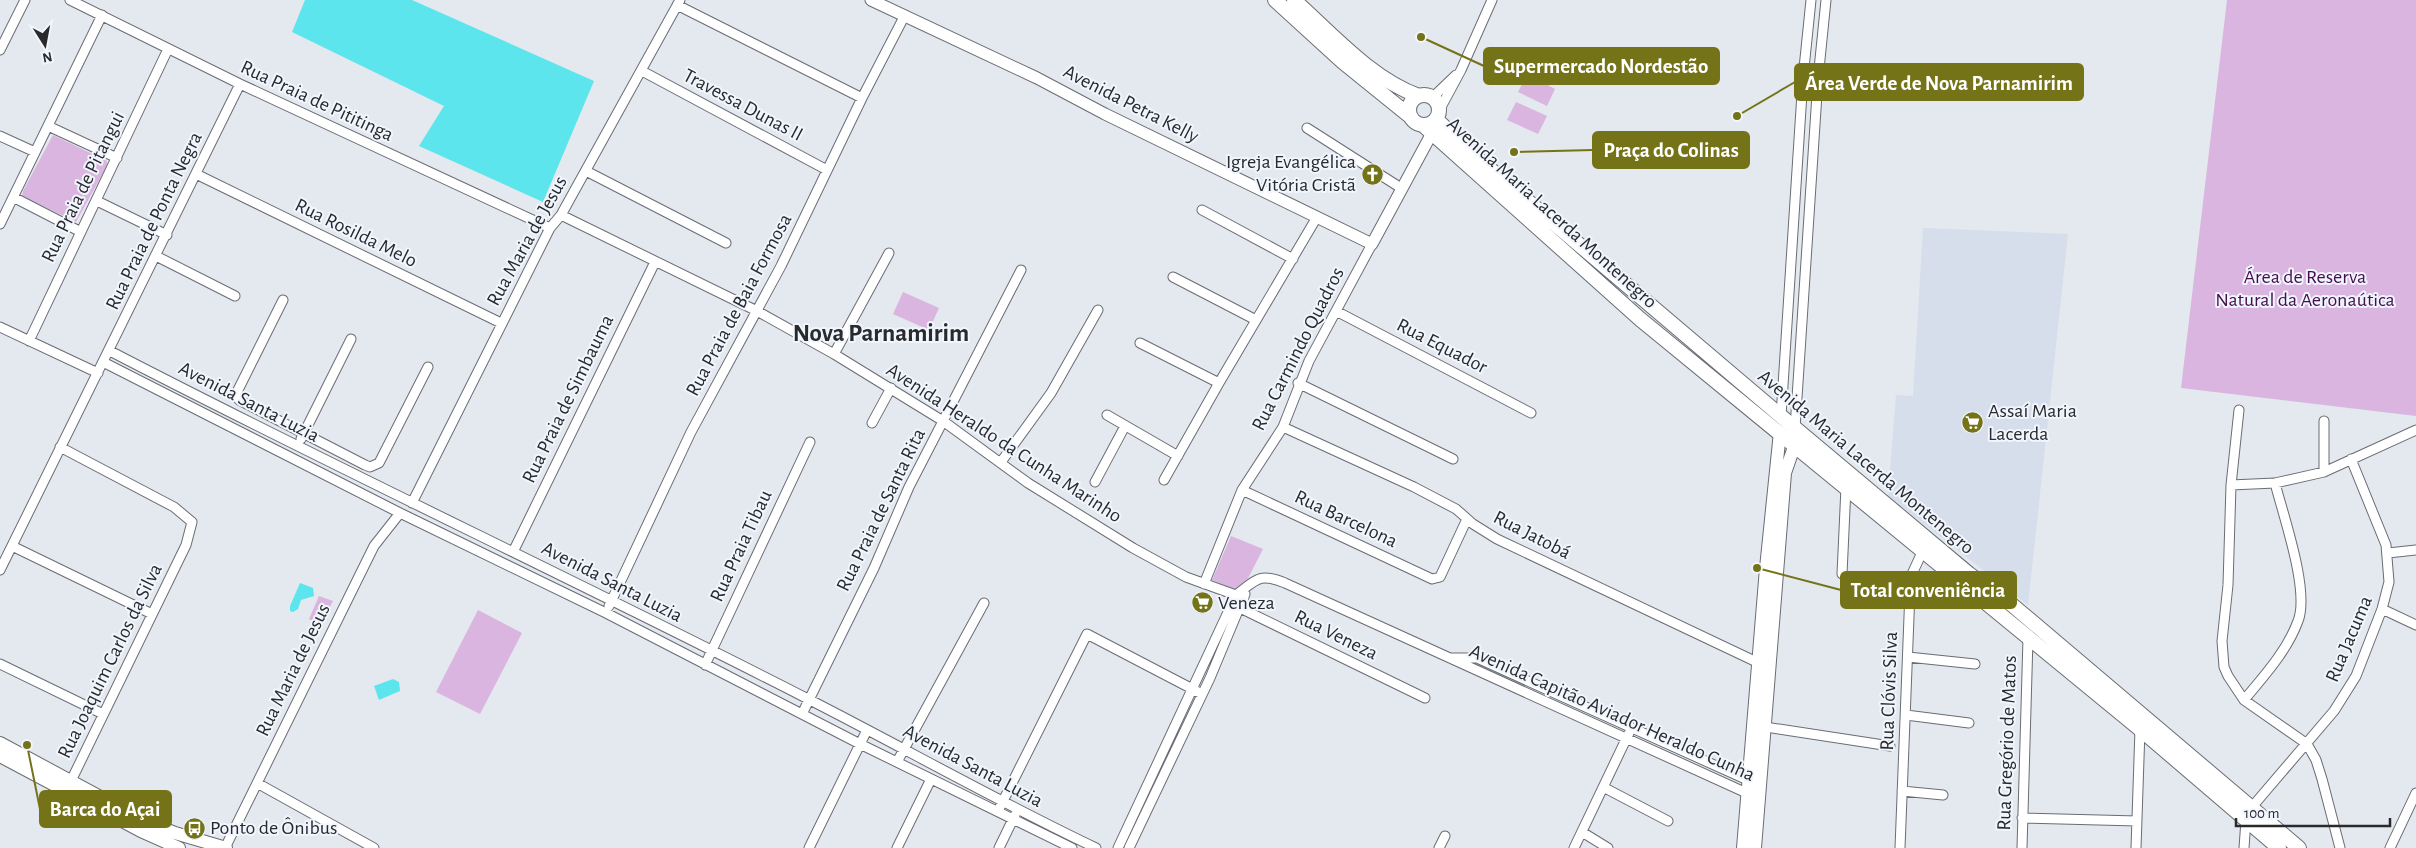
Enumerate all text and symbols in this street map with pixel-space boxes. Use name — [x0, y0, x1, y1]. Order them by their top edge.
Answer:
north arrow — [20, 20, 70, 70]
callout: Supermercado Nordestão — [1484, 48, 1719, 84]
text: N — [41, 49, 53, 65]
text: Supermercado Nordestão — [1494, 56, 1708, 77]
street label: Rua Praia de Pititinga — [238, 57, 396, 145]
street label: Avenida Petra Kelly — [1060, 61, 1202, 147]
callout: Área Verde de Nova Parnamirim — [1795, 64, 2083, 100]
street label: Travessa Dunas II — [680, 65, 806, 145]
text: Área Verde de Nova Parnamirim — [1805, 70, 2073, 94]
street label: Rua Praia de Pitangui — [38, 108, 128, 266]
street label: Avenida Maria Lacerda Montenegro — [1443, 114, 1661, 312]
street label: Rua Praia de Ponta Negra — [102, 129, 206, 313]
callout: Praça do Colinas — [1593, 132, 1749, 168]
text: Praça do Colinas — [1603, 140, 1739, 161]
place label: Igreja Evangélica Vitória Cristã — [1226, 152, 1356, 195]
church icon: Igreja Evangélica Vitória Cristã — [1360, 162, 1384, 186]
street label: Rua Maria de Jesus — [483, 173, 571, 309]
street label: Rua Rosilda Melo — [292, 195, 420, 271]
street label: Rua Praia de Baia Formosa — [682, 211, 796, 399]
street label: Rua Carmindo Quadros — [1248, 264, 1348, 434]
park label: Área de Reserva Natural da Aeronaútica — [2215, 266, 2395, 310]
street label: Rua Praia de Simbauma — [519, 312, 617, 486]
street label: Rua Equador — [1394, 315, 1491, 378]
district label: Nova Parnamirim — [793, 321, 969, 346]
street label: Avenida Santa Luzia — [176, 358, 322, 446]
street label: Avenida Heraldo da Cunha Marinho — [883, 359, 1125, 527]
street label: Avenida Maria Lacerda Montenegro — [1754, 366, 1978, 558]
place label: Assaí Maria Lacerda — [1988, 401, 2077, 444]
supermarket icon: Assaí Maria Lacerda — [1960, 410, 1984, 434]
street label: Rua Praia de Santa Rita — [833, 426, 929, 594]
street label: Rua Praia Tibau — [706, 487, 776, 605]
street label: Rua Barcelona — [1292, 487, 1400, 551]
street label: Rua Jatobá — [1490, 507, 1574, 563]
street label: Avenida Santa Luzia — [539, 538, 685, 626]
street label: Rua Joaquim Carlos da Silva — [54, 561, 166, 761]
callout: Total conveniência — [1841, 572, 2016, 608]
text: Total conveniência — [1851, 580, 2005, 601]
supermarket icon: Veneza — [1190, 591, 1214, 615]
place label: Veneza — [1218, 593, 1275, 613]
street label: Rua Jacuma — [2322, 593, 2376, 685]
street label: Rua Maria de Jesus — [252, 601, 334, 739]
street label: Rua Veneza — [1291, 606, 1381, 664]
street label: Rua Clóvis Silva — [1877, 631, 1901, 751]
street label: Avenida Capitão Aviador Heraldo Cunha — [1466, 641, 1758, 785]
street label: Rua Gregório de Matos — [1994, 655, 2020, 831]
street label: Avenida Santa Luzia — [900, 721, 1046, 811]
callout: Barca do Açai — [40, 791, 171, 827]
scale bar — [2236, 796, 2390, 828]
text: Barca do Açai — [50, 799, 160, 820]
text: 100 m — [2244, 806, 2279, 821]
bus stop icon: Ponto de Ônibus — [182, 816, 206, 840]
place label: Ponto de Ônibus — [210, 817, 337, 838]

